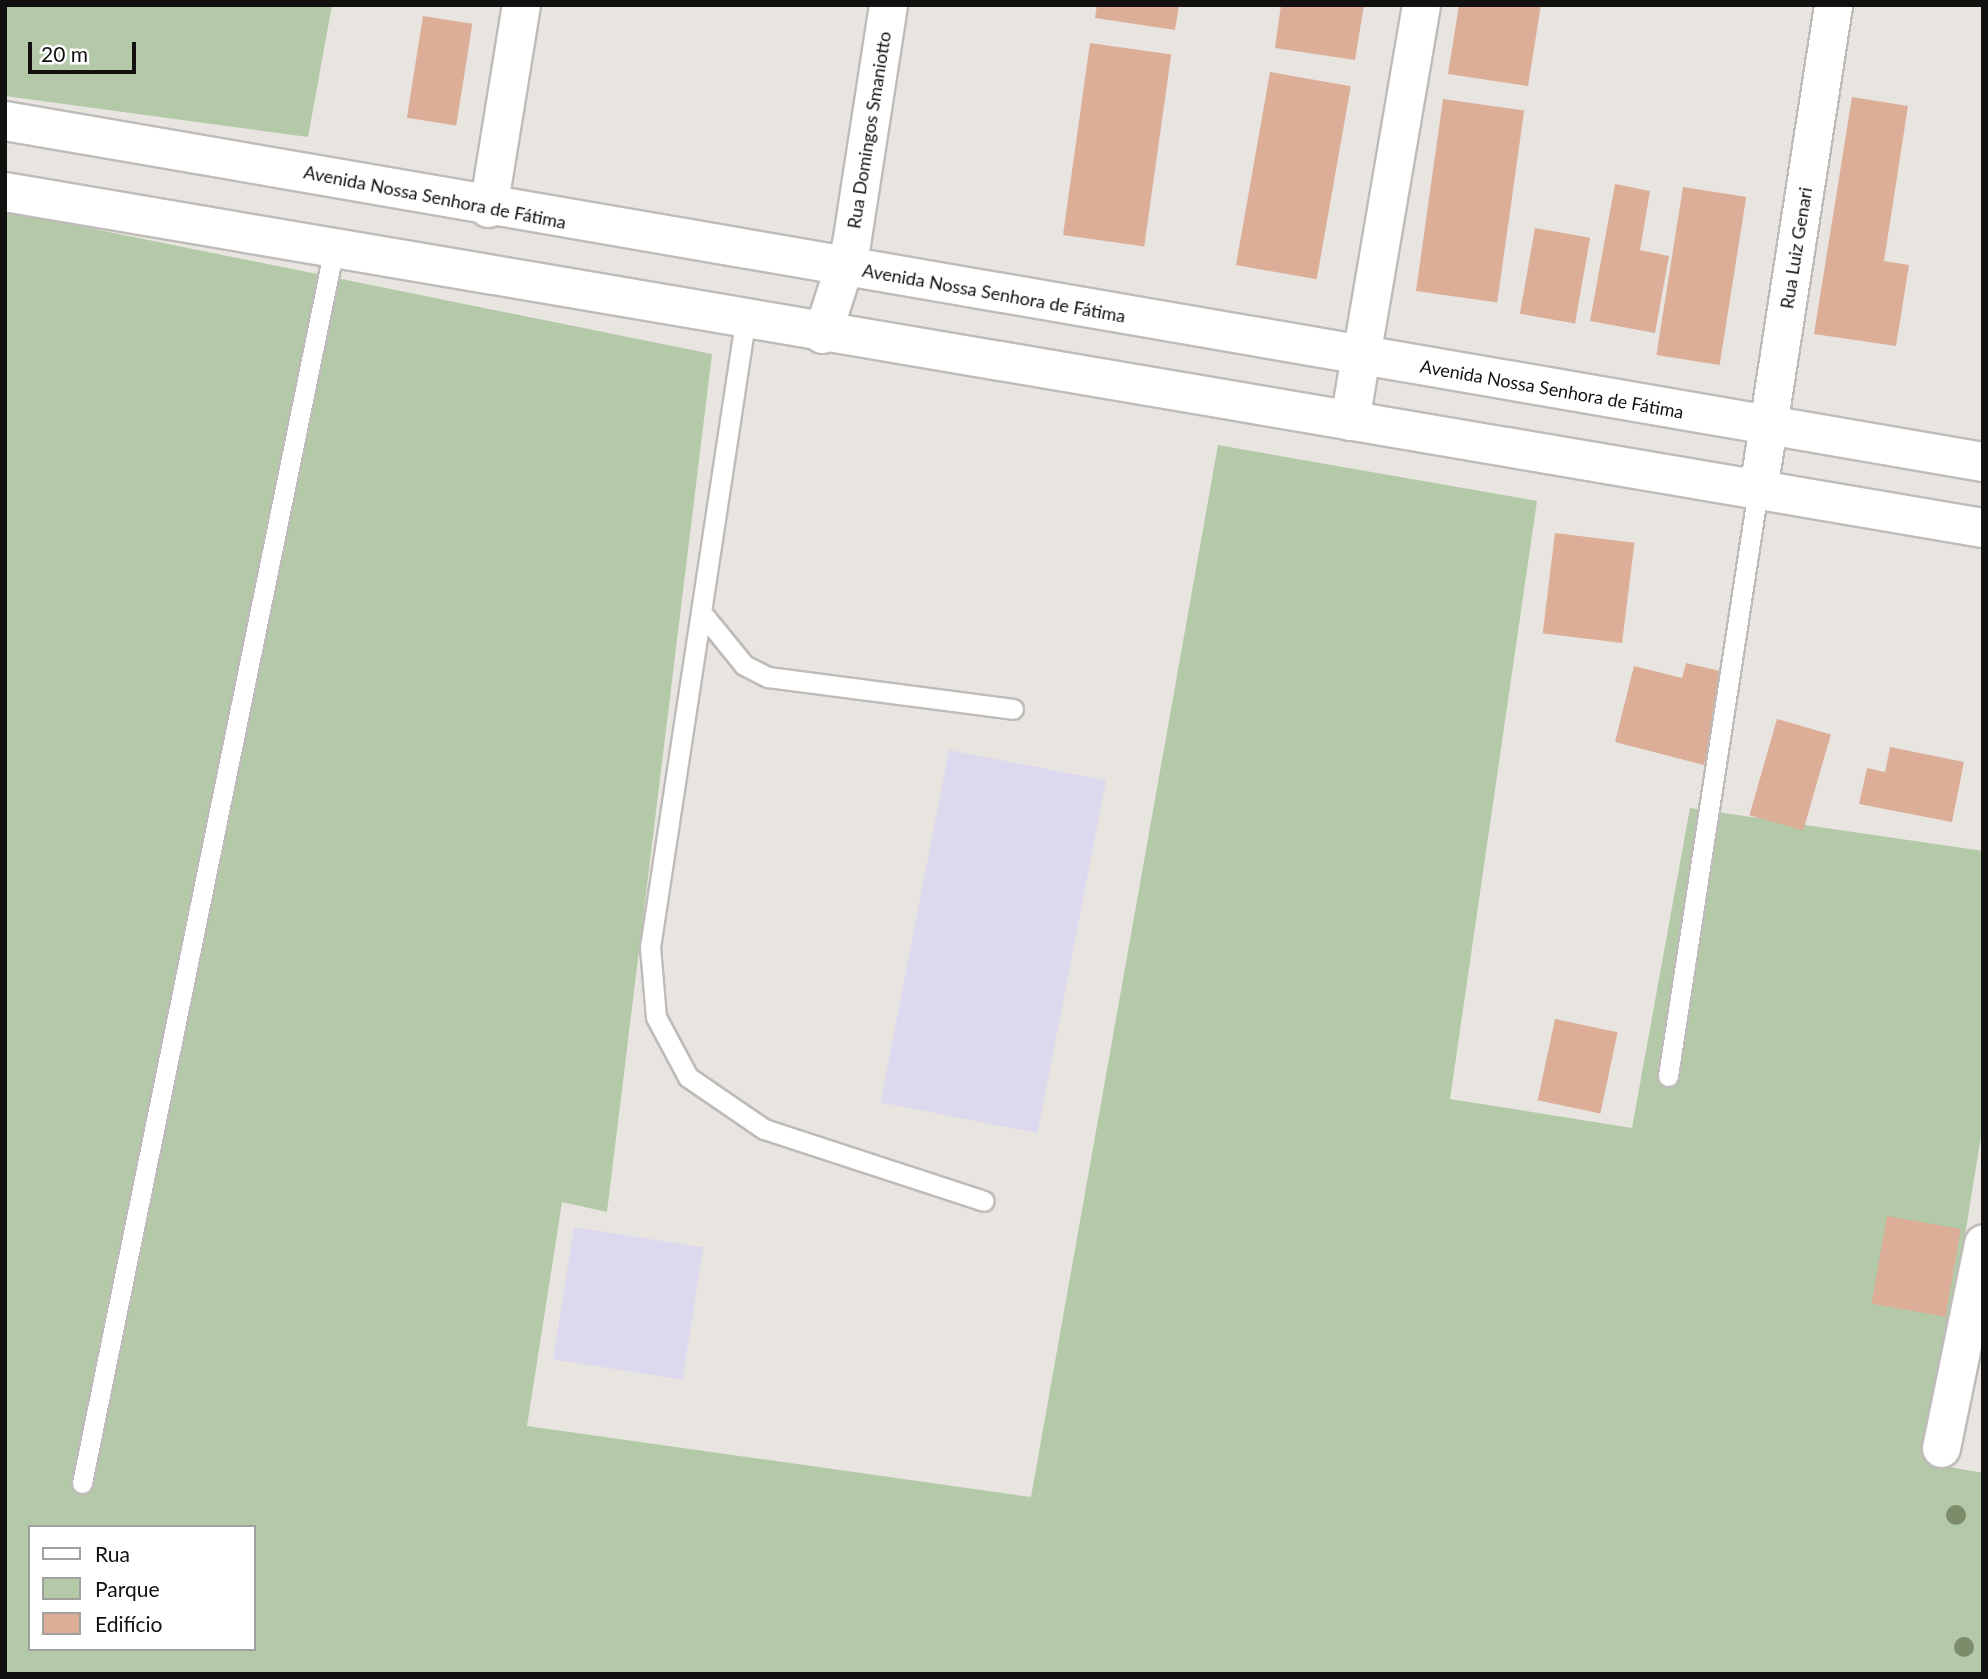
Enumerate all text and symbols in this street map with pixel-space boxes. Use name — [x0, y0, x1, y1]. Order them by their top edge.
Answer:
scale bar — [32, 28, 140, 72]
street label: Rua Domingos Smaniotto — [843, 30, 895, 230]
text: 20 m — [41, 41, 88, 66]
street label: Avenida Nossa Senhora de Fátima — [302, 161, 568, 233]
street label: Rua Luiz Genari — [1776, 186, 1816, 310]
street label: Avenida Nossa Senhora de Fátima — [861, 259, 1127, 327]
street label: Avenida Nossa Senhora de Fátima — [1419, 355, 1685, 423]
legend — [28, 1525, 256, 1651]
text: Rua — [95, 1541, 130, 1566]
text: Parque — [95, 1576, 160, 1601]
text: Edifício — [95, 1611, 162, 1636]

